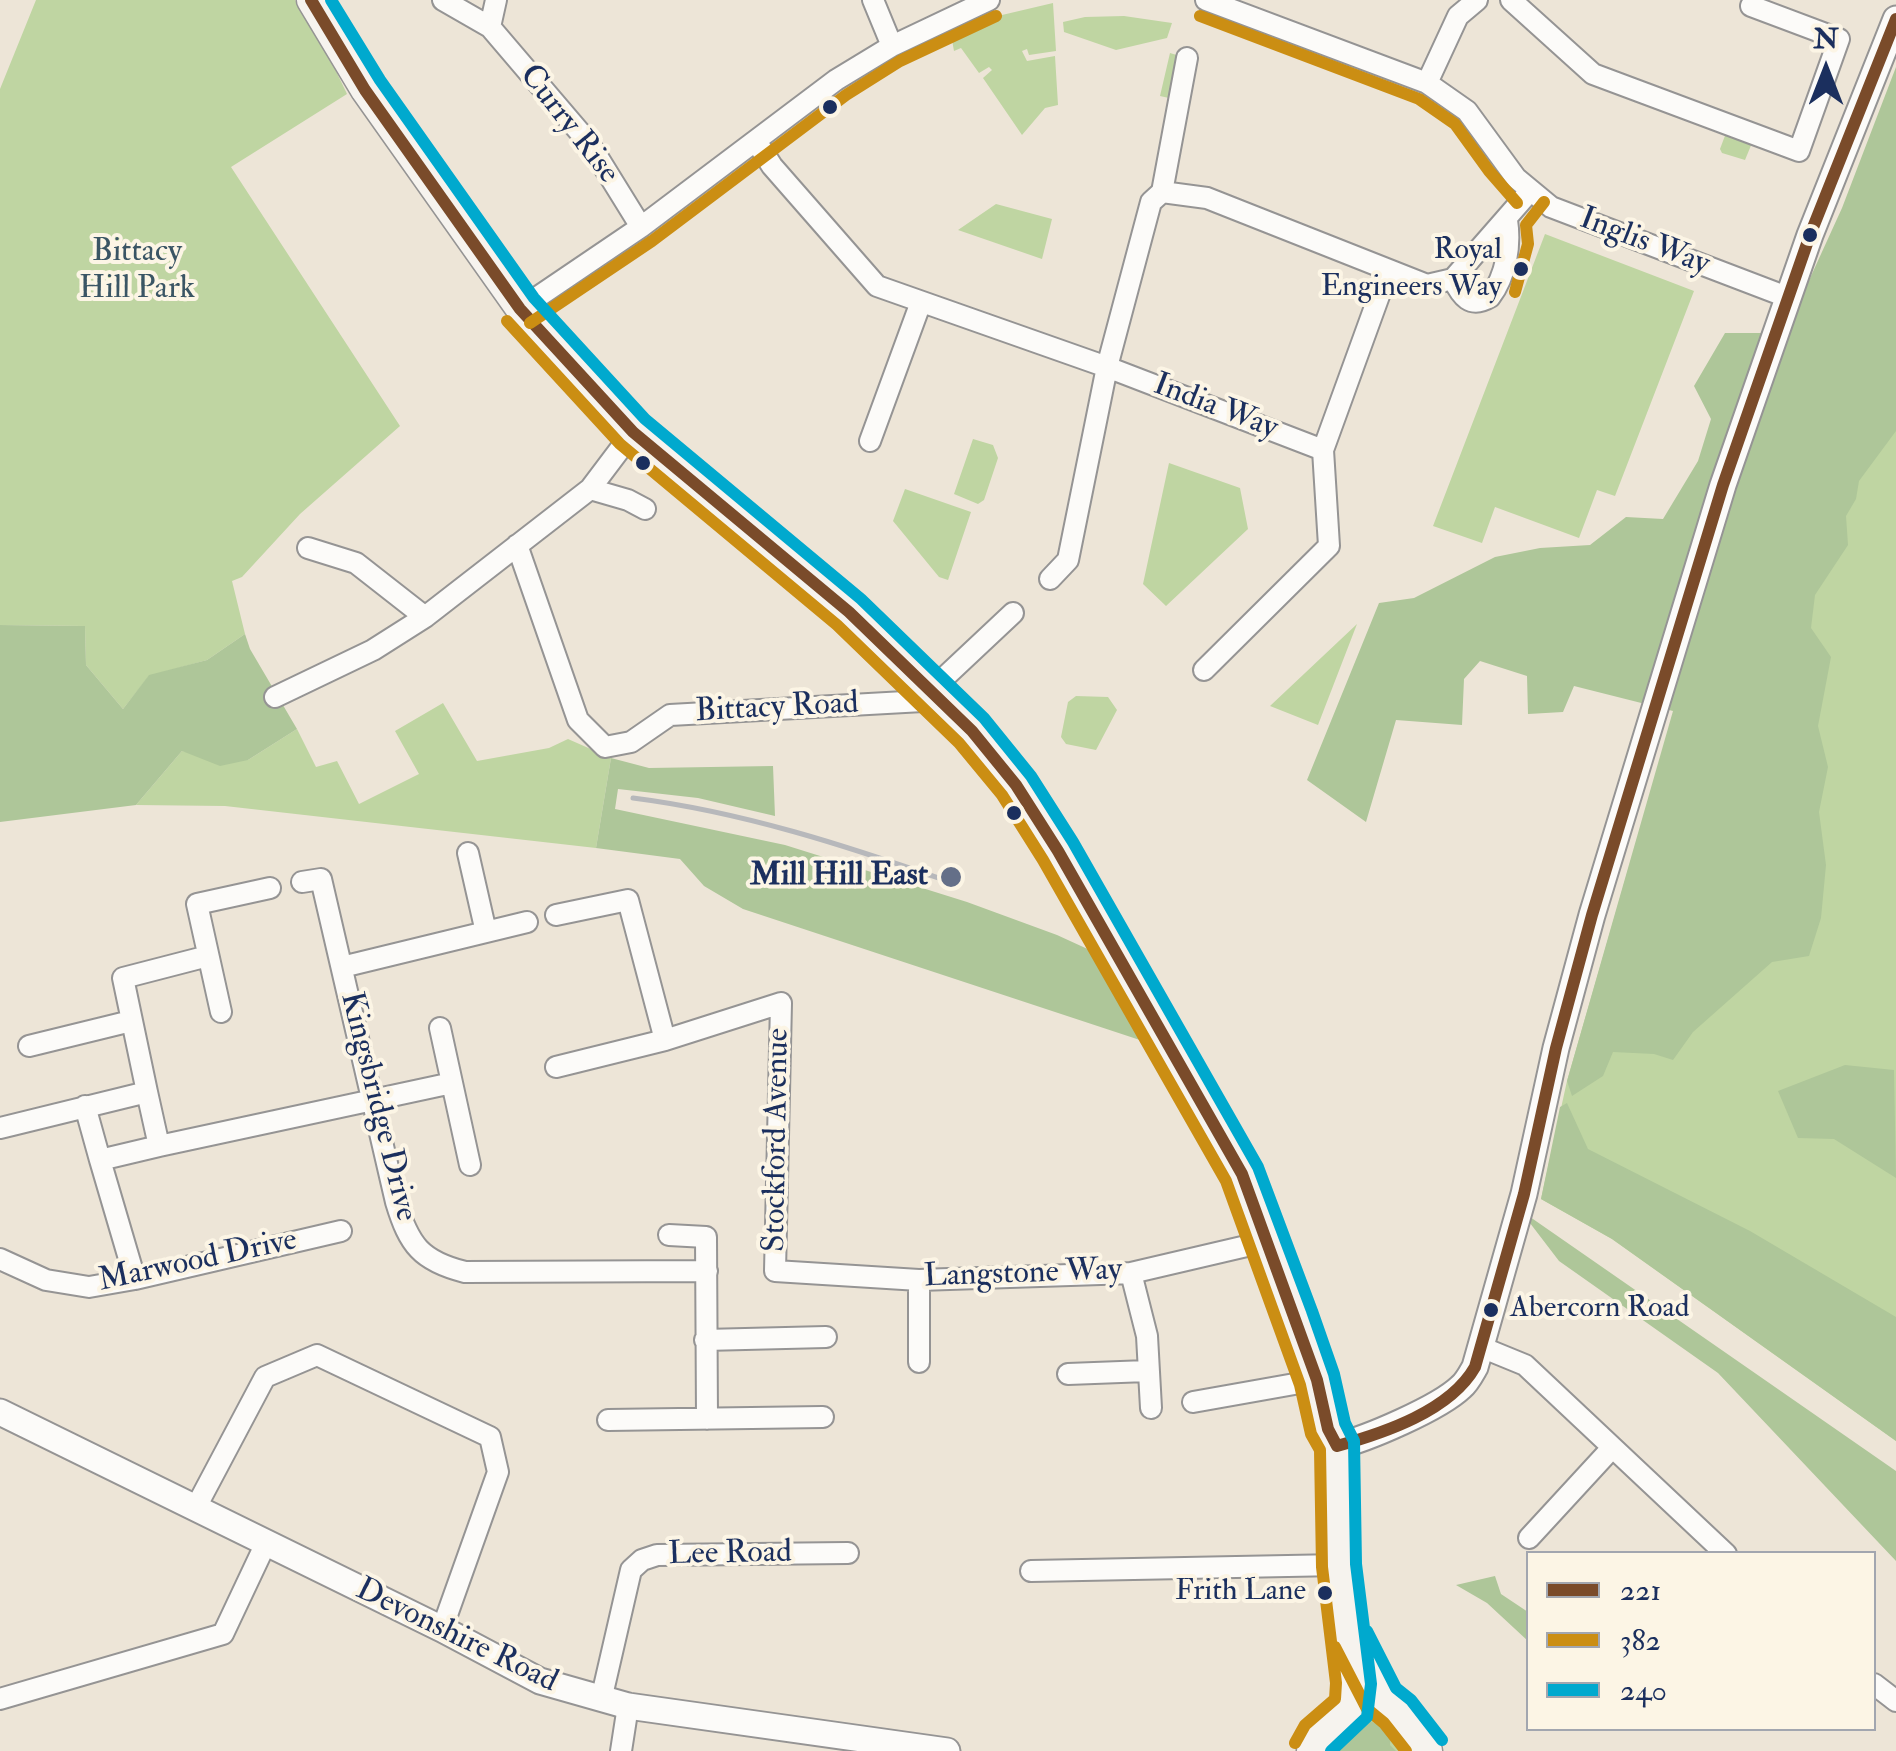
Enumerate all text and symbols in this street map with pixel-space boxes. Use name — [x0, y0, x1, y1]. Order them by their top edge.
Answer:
north arrow — [1776, 20, 1876, 120]
text: N — [1813, 22, 1839, 57]
street label: Curry Rise — [510, 58, 626, 192]
unlabelled marker — [820, 97, 840, 117]
street label: Inglis Way — [1574, 201, 1714, 285]
unlabelled marker — [1800, 225, 1820, 245]
park label: Bittacy Hill Park — [79, 234, 195, 309]
place label: Royal Engineers Way — [1321, 234, 1502, 304]
marker: Royal Engineers Way — [1511, 259, 1531, 279]
street label: India Way — [1147, 367, 1283, 449]
unlabelled marker — [633, 453, 653, 473]
street label: Bittacy Road — [694, 686, 860, 732]
unlabelled marker — [1004, 803, 1024, 823]
place label: Mill Hill East — [750, 858, 928, 896]
marker: Mill Hill East — [938, 864, 964, 890]
street label: Kingsbridge Drive — [330, 988, 424, 1226]
street label: Stockford Avenue — [757, 1028, 799, 1252]
street label: Marwood Drive — [95, 1222, 301, 1302]
street label: Langstone Way — [923, 1252, 1123, 1298]
place label: Abercorn Road — [1510, 1292, 1689, 1328]
marker: Abercorn Road — [1481, 1300, 1501, 1320]
street label: Lee Road — [668, 1535, 792, 1575]
legend — [1526, 1551, 1876, 1731]
street label: Devonshire Road — [349, 1572, 563, 1702]
text: 221 — [1620, 1572, 1661, 1609]
place label: Frith Lane — [1175, 1575, 1306, 1611]
marker: Frith Lane — [1315, 1583, 1335, 1603]
text: 382 — [1620, 1622, 1661, 1659]
text: 240 — [1620, 1672, 1667, 1709]

